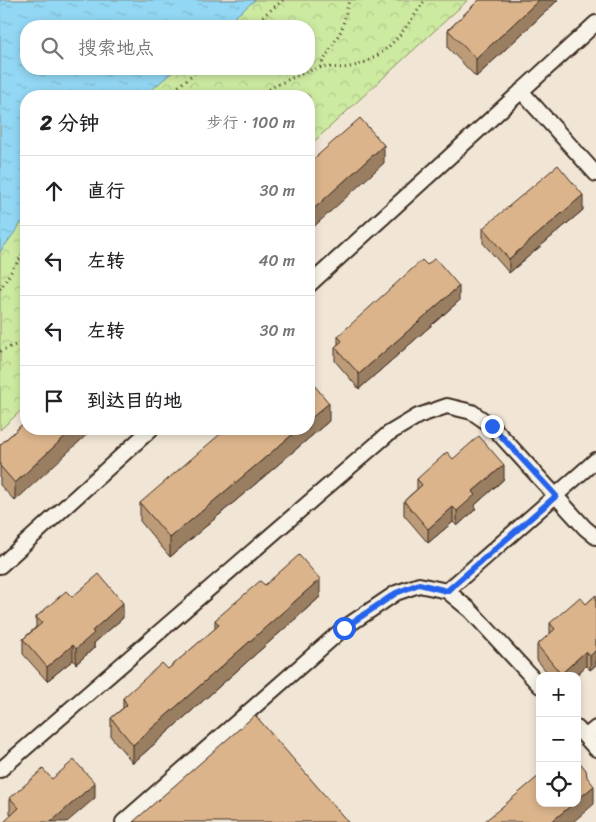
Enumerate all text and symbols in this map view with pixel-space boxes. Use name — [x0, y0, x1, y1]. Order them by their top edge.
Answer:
search box — [20, 20, 315, 75]
text: 搜索地点 — [78, 31, 154, 64]
icon: search — [38, 34, 66, 62]
text: 2 分钟 — [40, 104, 100, 142]
text: 步行 · 100 m — [207, 108, 295, 137]
text: 直行 — [87, 174, 125, 207]
text: 30 m — [260, 176, 295, 205]
icon: ahead — [40, 177, 68, 205]
text: 左转 — [87, 244, 125, 277]
text: 40 m — [258, 246, 295, 275]
icon: left — [40, 247, 68, 275]
text: 左转 — [87, 314, 125, 347]
text: 30 m — [260, 316, 295, 345]
icon: left — [40, 317, 68, 345]
text: 到达目的地 — [87, 384, 182, 417]
icon: arrive — [40, 387, 68, 415]
route end — [481, 415, 504, 438]
route start — [333, 617, 356, 640]
map controls — [536, 672, 581, 807]
button: + — [536, 672, 581, 717]
button: − — [536, 717, 581, 762]
button: locate — [536, 762, 581, 807]

